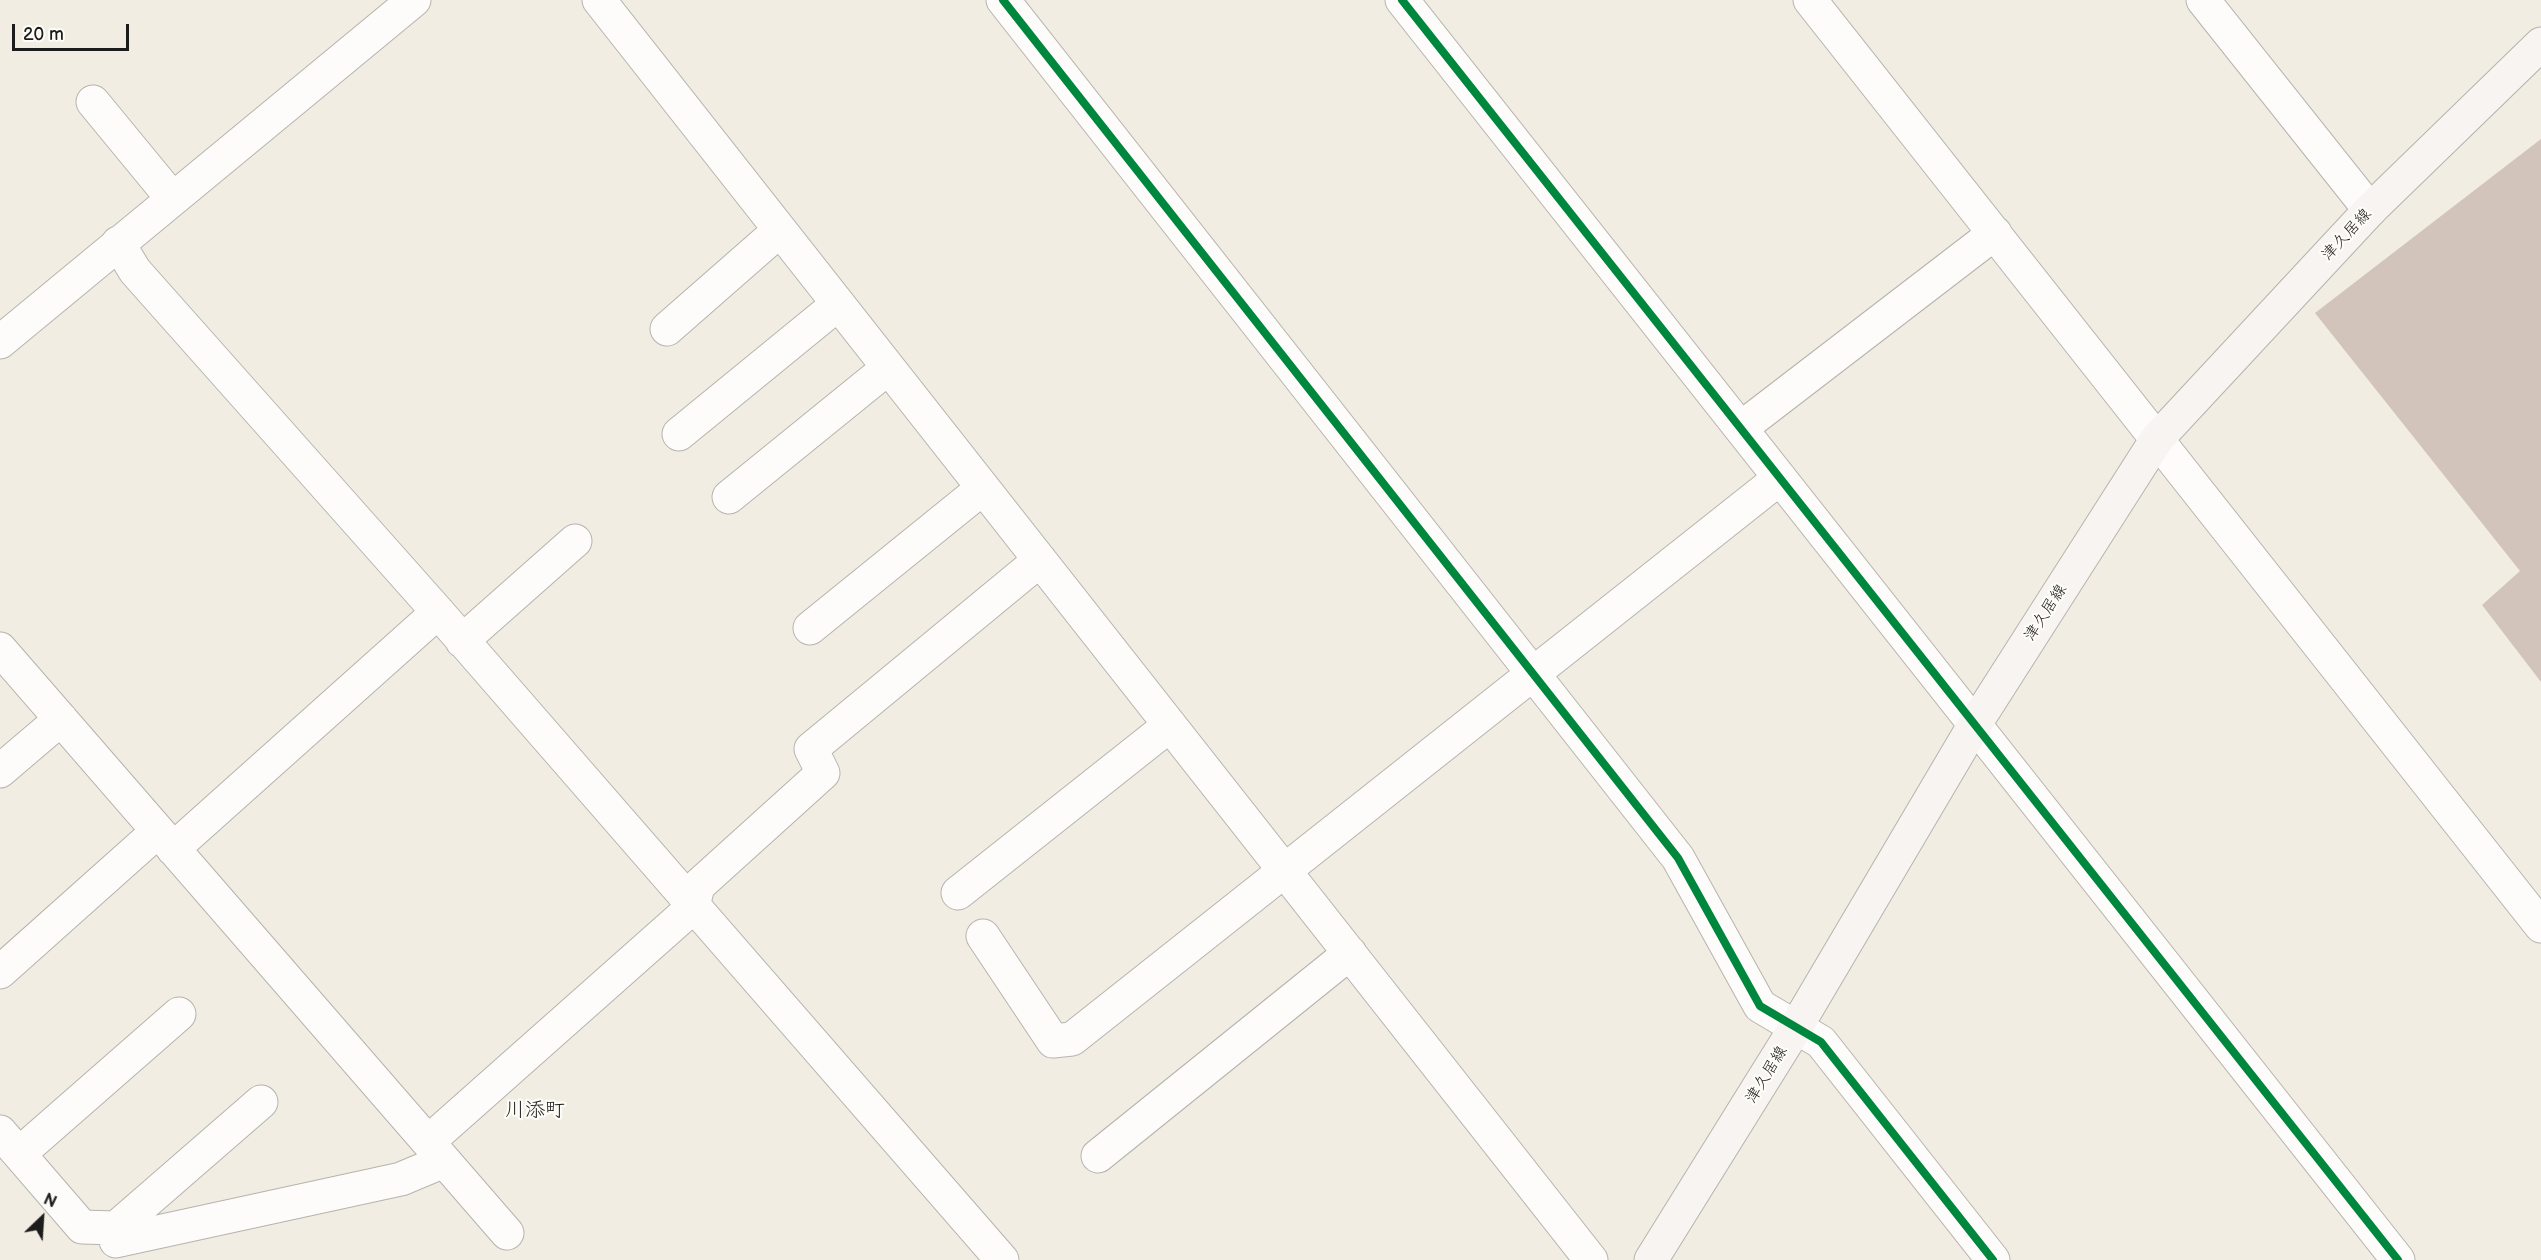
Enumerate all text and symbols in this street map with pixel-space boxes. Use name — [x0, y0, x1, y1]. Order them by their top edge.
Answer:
scale bar — [15, 12, 132, 50]
text: 20 m — [23, 24, 64, 45]
street label: 津久居線 — [2318, 205, 2376, 265]
street label: 津久居線 — [2021, 581, 2071, 645]
street label: 津久居線 — [1742, 1043, 1792, 1107]
district label: 川添町 — [505, 1099, 565, 1123]
north arrow — [12, 1188, 72, 1248]
text: N — [40, 1190, 59, 1212]

